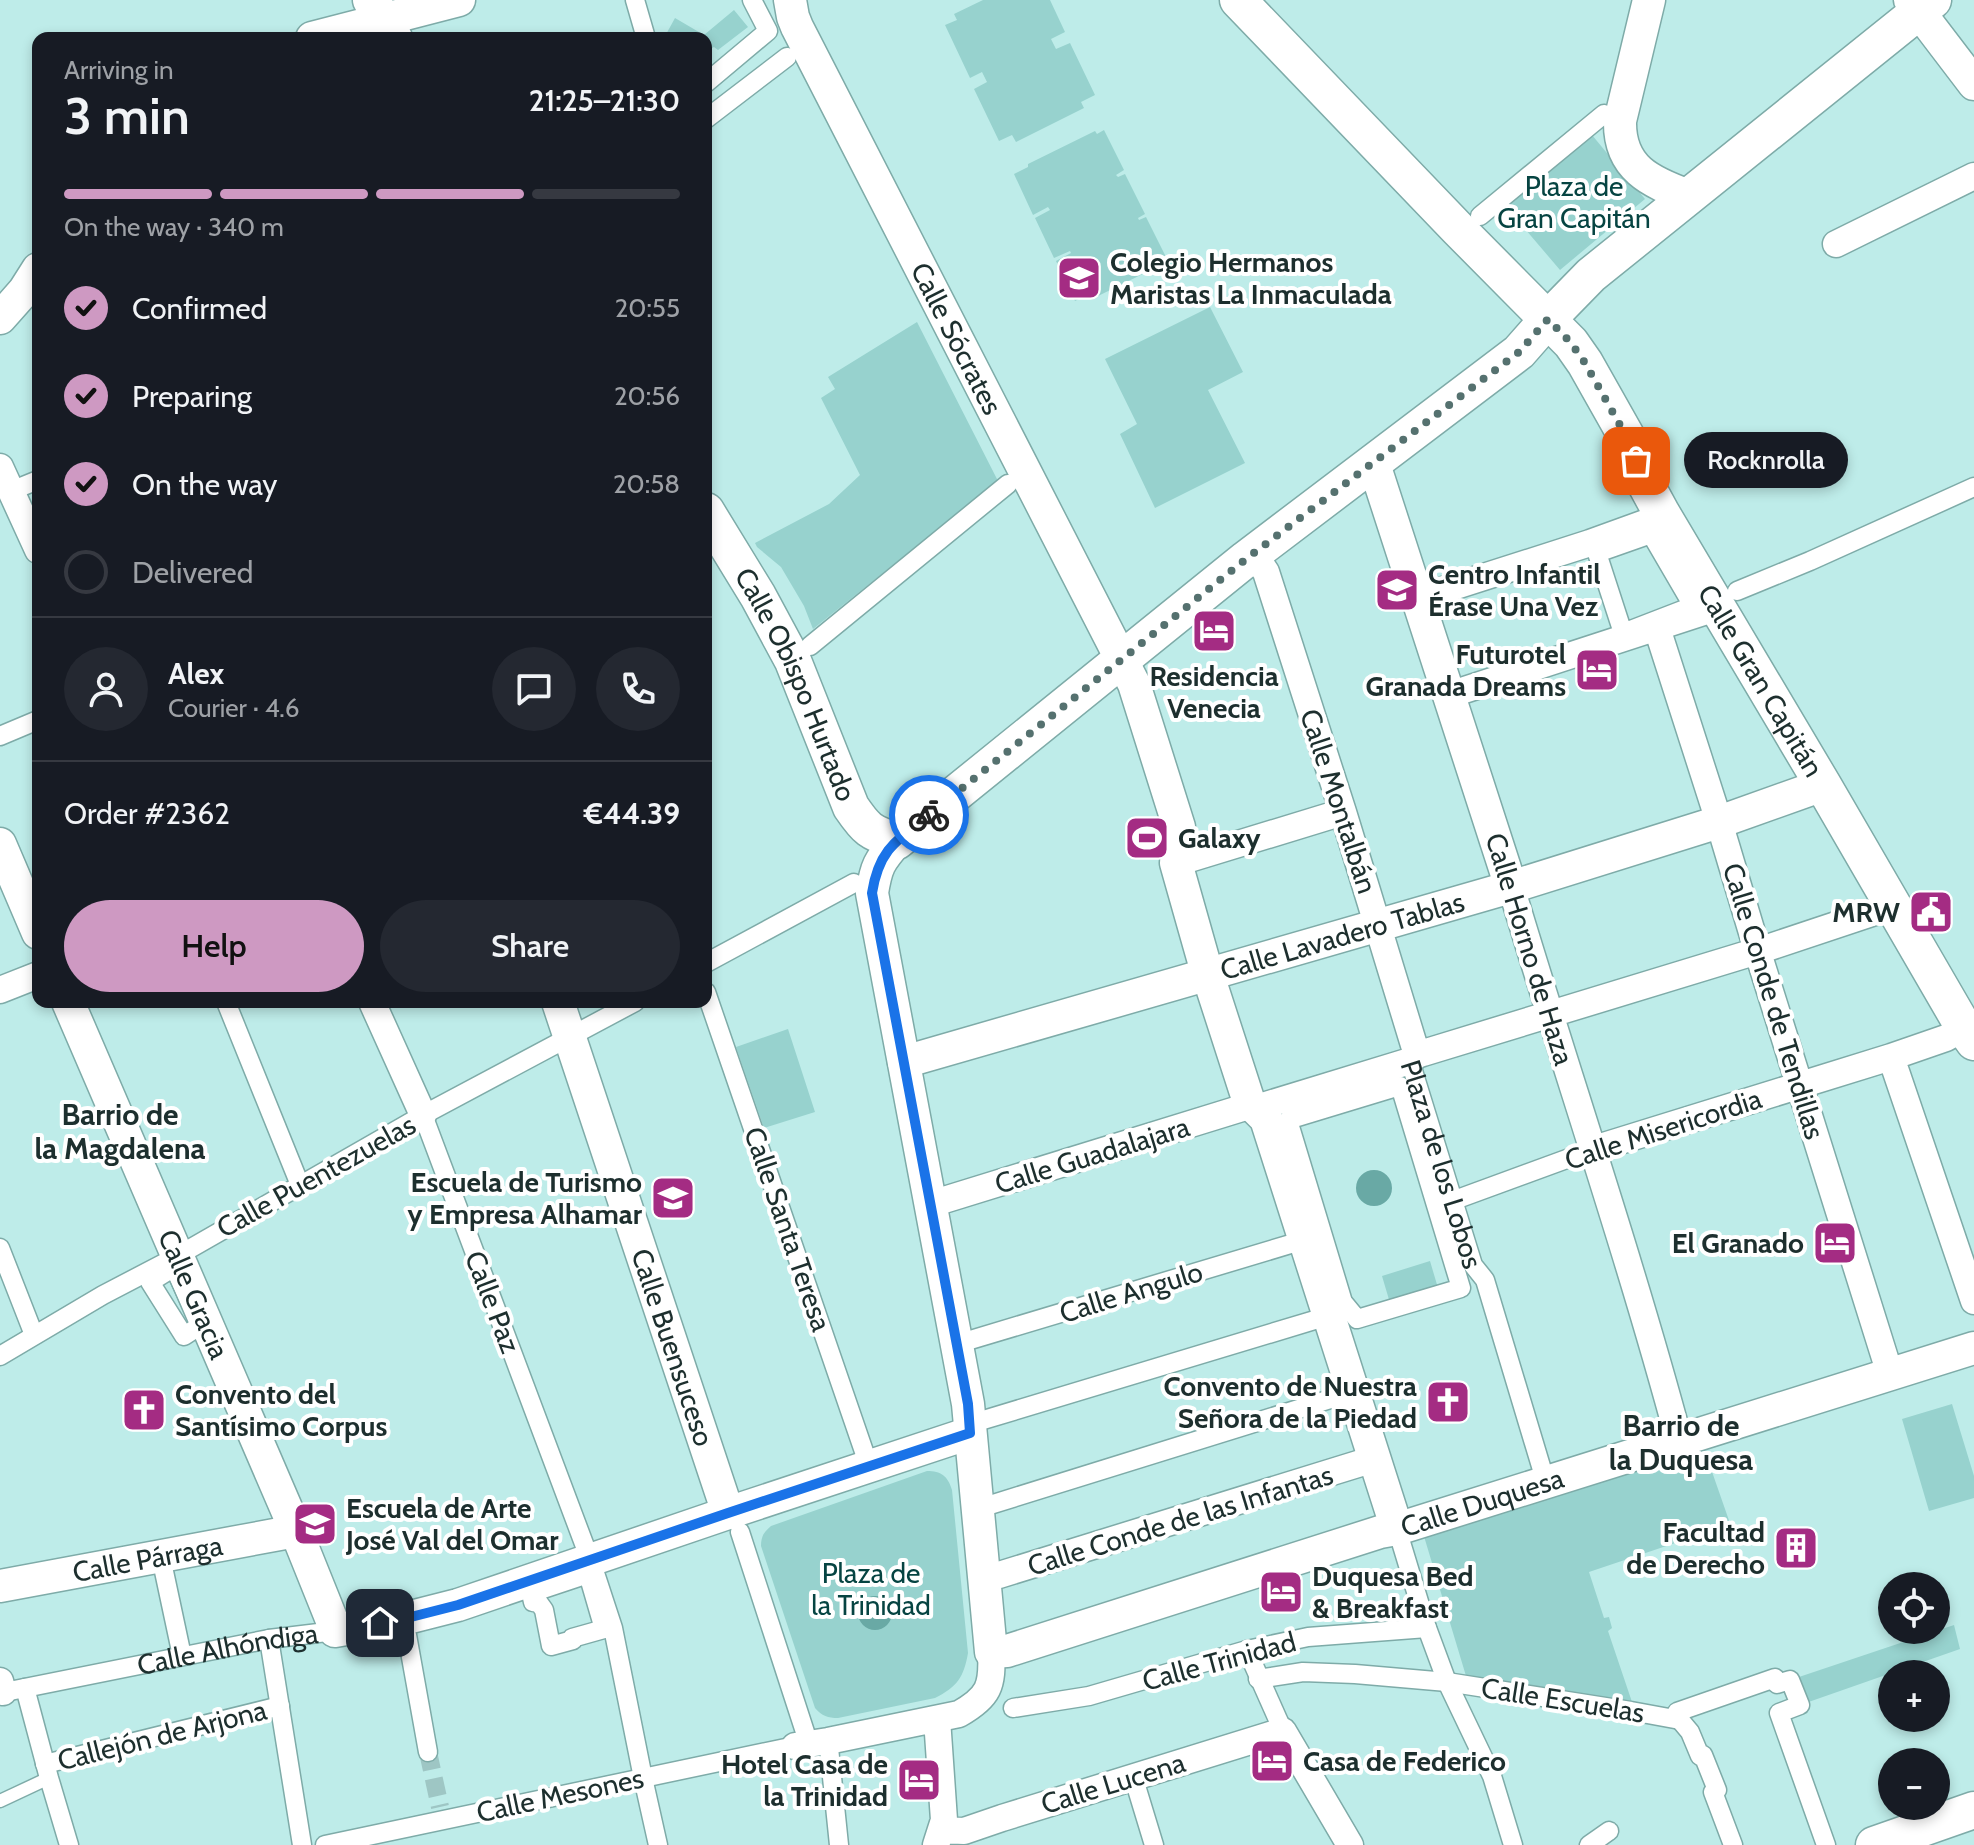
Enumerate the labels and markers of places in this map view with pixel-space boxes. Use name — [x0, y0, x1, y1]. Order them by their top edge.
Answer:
place label: Colegio Hermanos Maristas La Inmaculada — [1110, 245, 1392, 311]
school or university icon: Colegio Hermanos Maristas La Inmaculada — [1055, 254, 1103, 302]
pin — [1602, 427, 1670, 495]
callout: Rocknrolla — [1684, 433, 1848, 489]
place label: Centro Infantil Érase Una Vez — [1428, 557, 1601, 623]
school or university icon: Centro Infantil Érase Una Vez — [1373, 566, 1421, 614]
hotel icon: Residencia Venecia — [1190, 607, 1238, 655]
place label: Futurotel Granada Dreams — [1365, 637, 1566, 703]
hotel icon: Futurotel Granada Dreams — [1573, 646, 1621, 694]
place label: Residencia Venecia — [1149, 659, 1279, 725]
sports icon: Galaxy — [1123, 814, 1171, 862]
place label: Galaxy — [1178, 821, 1261, 855]
public building icon: MRW — [1907, 888, 1955, 936]
place label: MRW — [1832, 895, 1900, 929]
place label: Escuela de Turismo y Empresa Alhamar — [408, 1165, 643, 1231]
school or university icon: Escuela de Turismo y Empresa Alhamar — [649, 1174, 697, 1222]
hotel icon: El Granado — [1811, 1219, 1859, 1267]
place label: El Granado — [1672, 1226, 1804, 1260]
place label: Convento de Nuestra Señora de la Piedad — [1163, 1369, 1417, 1435]
place label: Convento del Santísimo Corpus — [175, 1377, 387, 1443]
church icon: Convento de Nuestra Señora de la Piedad — [1424, 1378, 1472, 1426]
church icon: Convento del Santísimo Corpus — [120, 1386, 168, 1434]
place label: Escuela de Arte José Val del Omar — [345, 1491, 559, 1557]
school or university icon: Escuela de Arte José Val del Omar — [291, 1500, 339, 1548]
place label: Facultad de Derecho — [1626, 1515, 1765, 1581]
building icon: Facultad de Derecho — [1772, 1524, 1820, 1572]
place label: Duquesa Bed & Breakfast — [1312, 1559, 1473, 1625]
hotel icon: Duquesa Bed & Breakfast — [1257, 1568, 1305, 1616]
pin — [346, 1589, 414, 1657]
hotel icon: Casa de Federico — [1248, 1737, 1296, 1785]
place label: Casa de Federico — [1303, 1744, 1506, 1778]
place label: Hotel Casa de la Trinidad — [721, 1747, 888, 1813]
hotel icon: Hotel Casa de la Trinidad — [895, 1756, 943, 1804]

